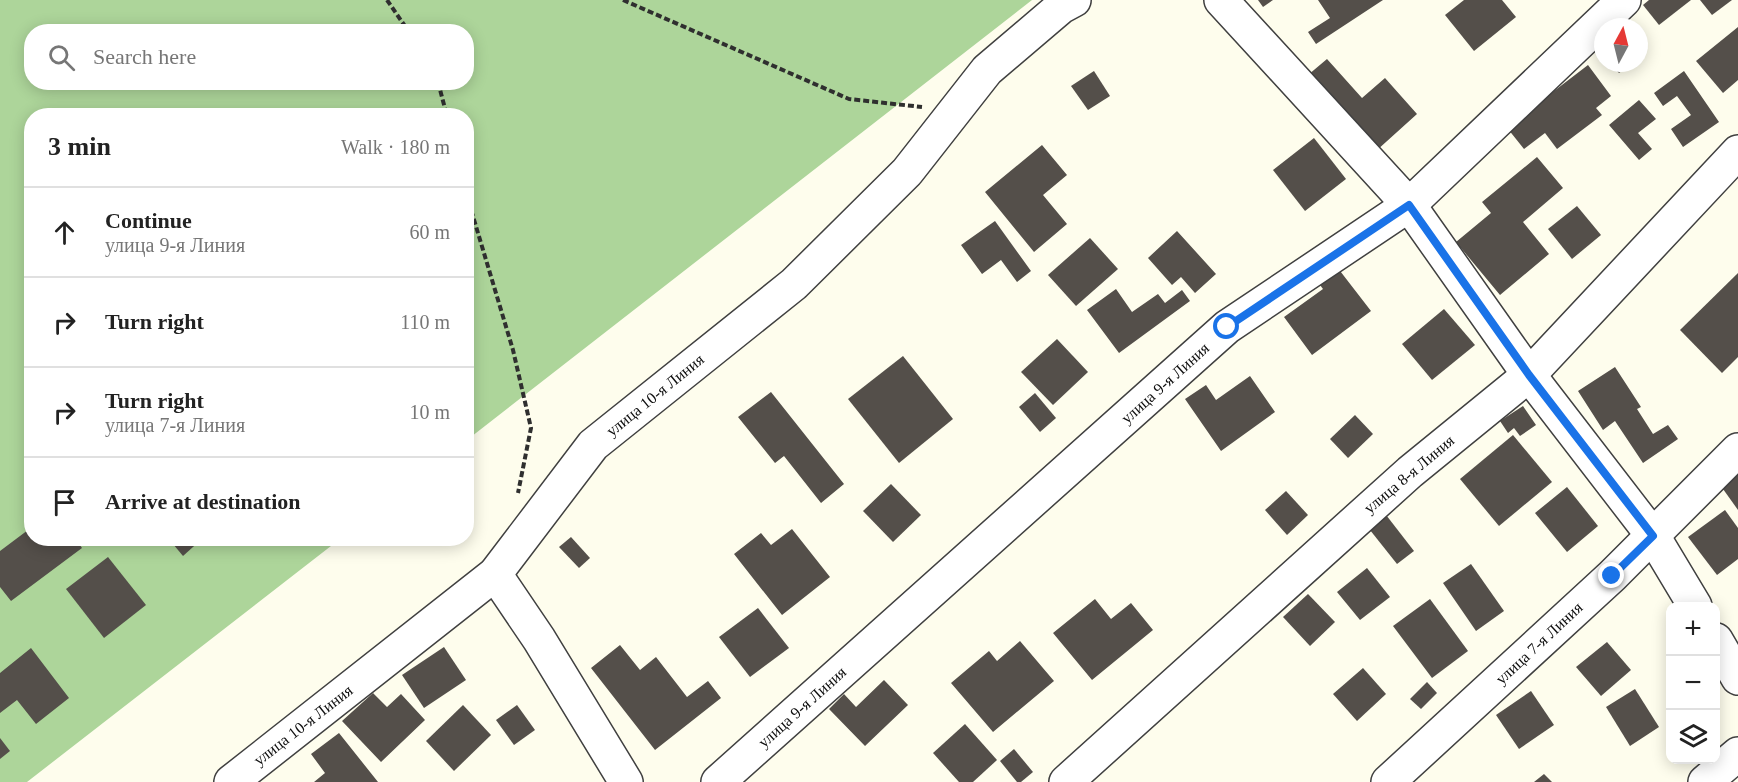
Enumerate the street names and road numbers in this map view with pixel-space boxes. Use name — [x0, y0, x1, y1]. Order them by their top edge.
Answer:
street label: улица 9-я Линия — [1118, 339, 1213, 428]
street label: улица 10-я Линия — [603, 350, 708, 440]
street label: улица 8-я Линия — [1361, 431, 1459, 517]
street label: улица 7-я Линия — [1492, 598, 1587, 688]
street label: улица 9-я Линия — [755, 663, 850, 752]
street label: улица 10-я Линия — [250, 681, 357, 769]

